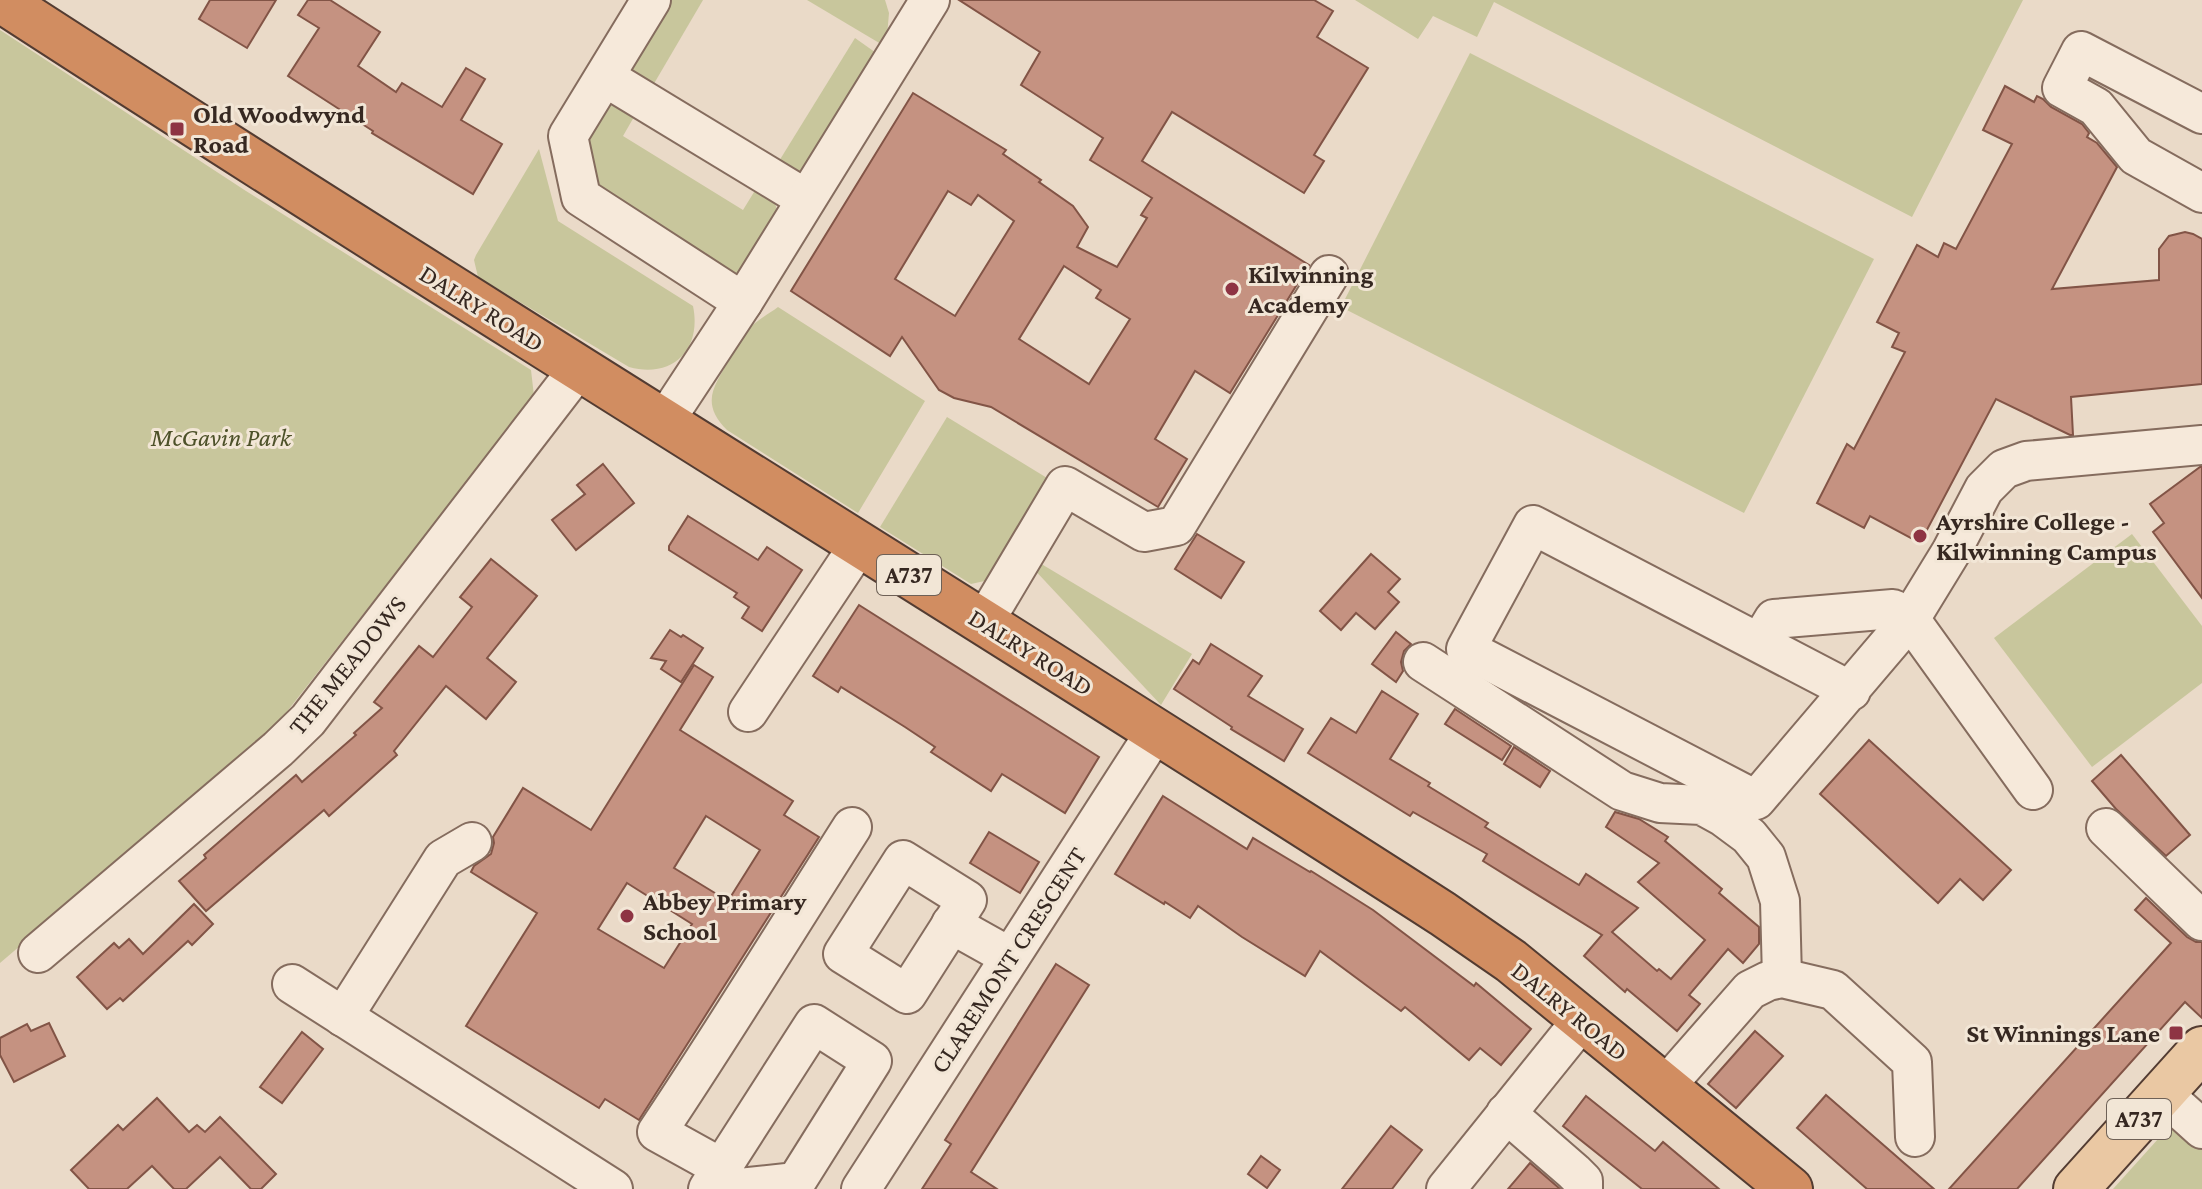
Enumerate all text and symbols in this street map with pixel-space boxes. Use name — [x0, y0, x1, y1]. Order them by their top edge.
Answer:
place label: Old Woodwynd Road — [193, 100, 365, 159]
marker: Old Woodwynd Road — [168, 120, 186, 138]
street label: DALRY ROAD — [414, 259, 549, 358]
place label: Kilwinning Academy — [1247, 260, 1374, 319]
marker: Kilwinning Academy — [1223, 280, 1241, 298]
park label: McGavin Park — [150, 423, 293, 452]
place label: Ayrshire College - Kilwinning Campus — [1935, 507, 2157, 566]
marker: Ayrshire College - Kilwinning Campus — [1911, 527, 1929, 545]
road number: A737 — [877, 555, 941, 595]
street label: THE MEADOWS — [282, 590, 412, 741]
street label: DALRY ROAD — [963, 603, 1098, 702]
street label: CLAREMONT CRESCENT — [925, 842, 1092, 1079]
place label: Abbey Primary School — [642, 887, 807, 946]
marker: Abbey Primary School — [618, 907, 636, 925]
street label: DALRY ROAD — [1506, 956, 1634, 1067]
place label: St Winnings Lane — [1966, 1019, 2160, 1048]
marker: St Winnings Lane — [2167, 1024, 2185, 1042]
road number: A737 — [2107, 1099, 2171, 1139]

